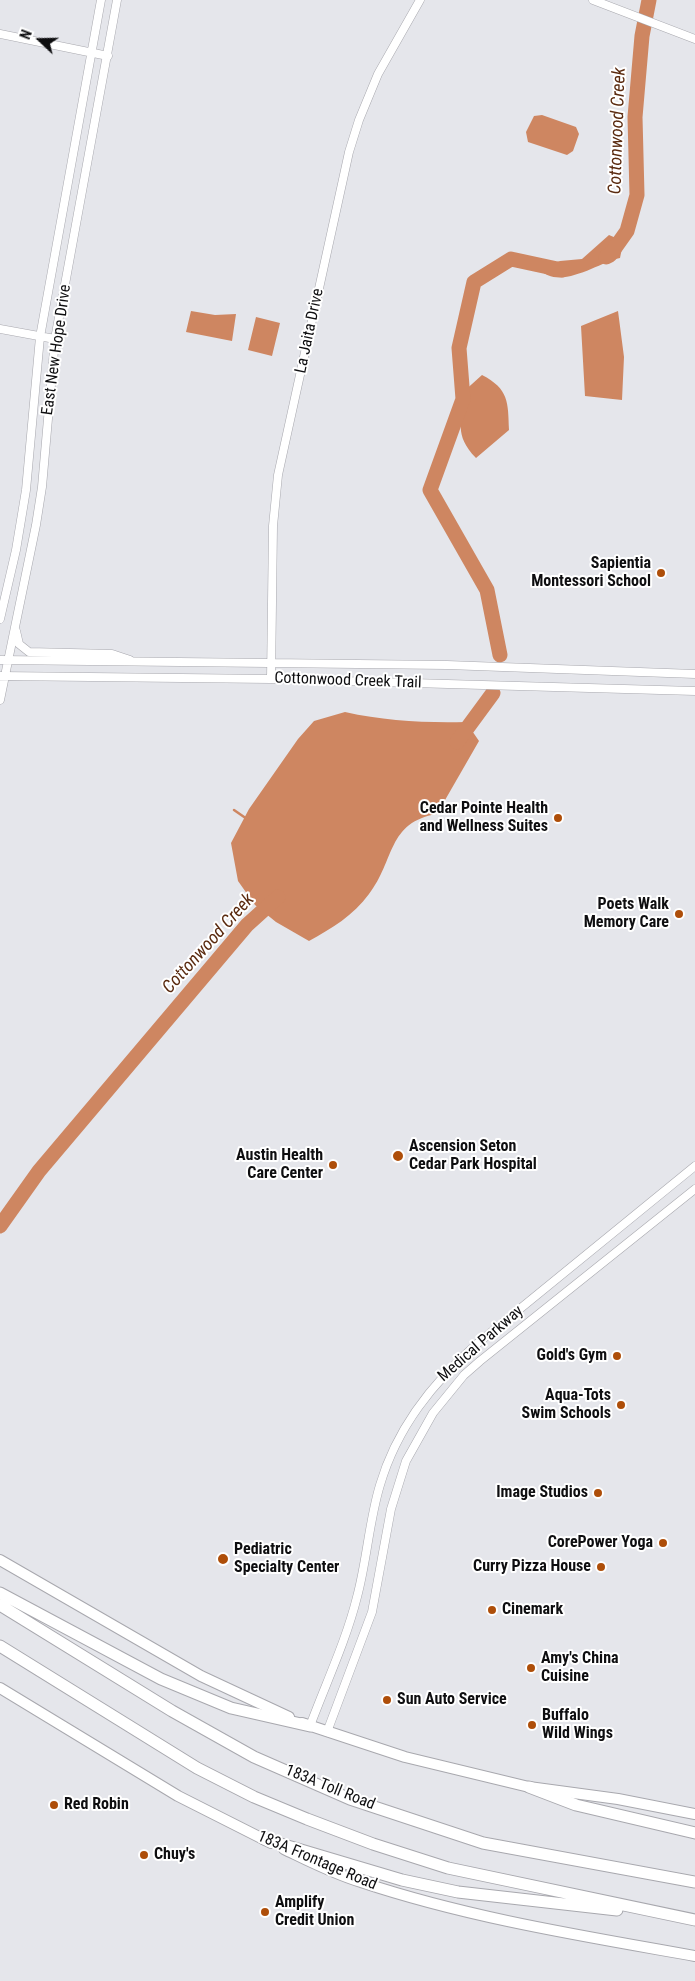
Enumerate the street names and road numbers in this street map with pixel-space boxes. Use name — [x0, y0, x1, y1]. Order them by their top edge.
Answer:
street label: East New Hope Drive — [38, 283, 76, 417]
street label: La Jaita Drive — [292, 287, 328, 375]
street label: Cottonwood Creek Trail — [274, 669, 422, 693]
street label: Medical Parkway — [434, 1302, 528, 1386]
street label: 183A Toll Road — [282, 1761, 378, 1815]
street label: 183A Frontage Road — [254, 1827, 380, 1895]

